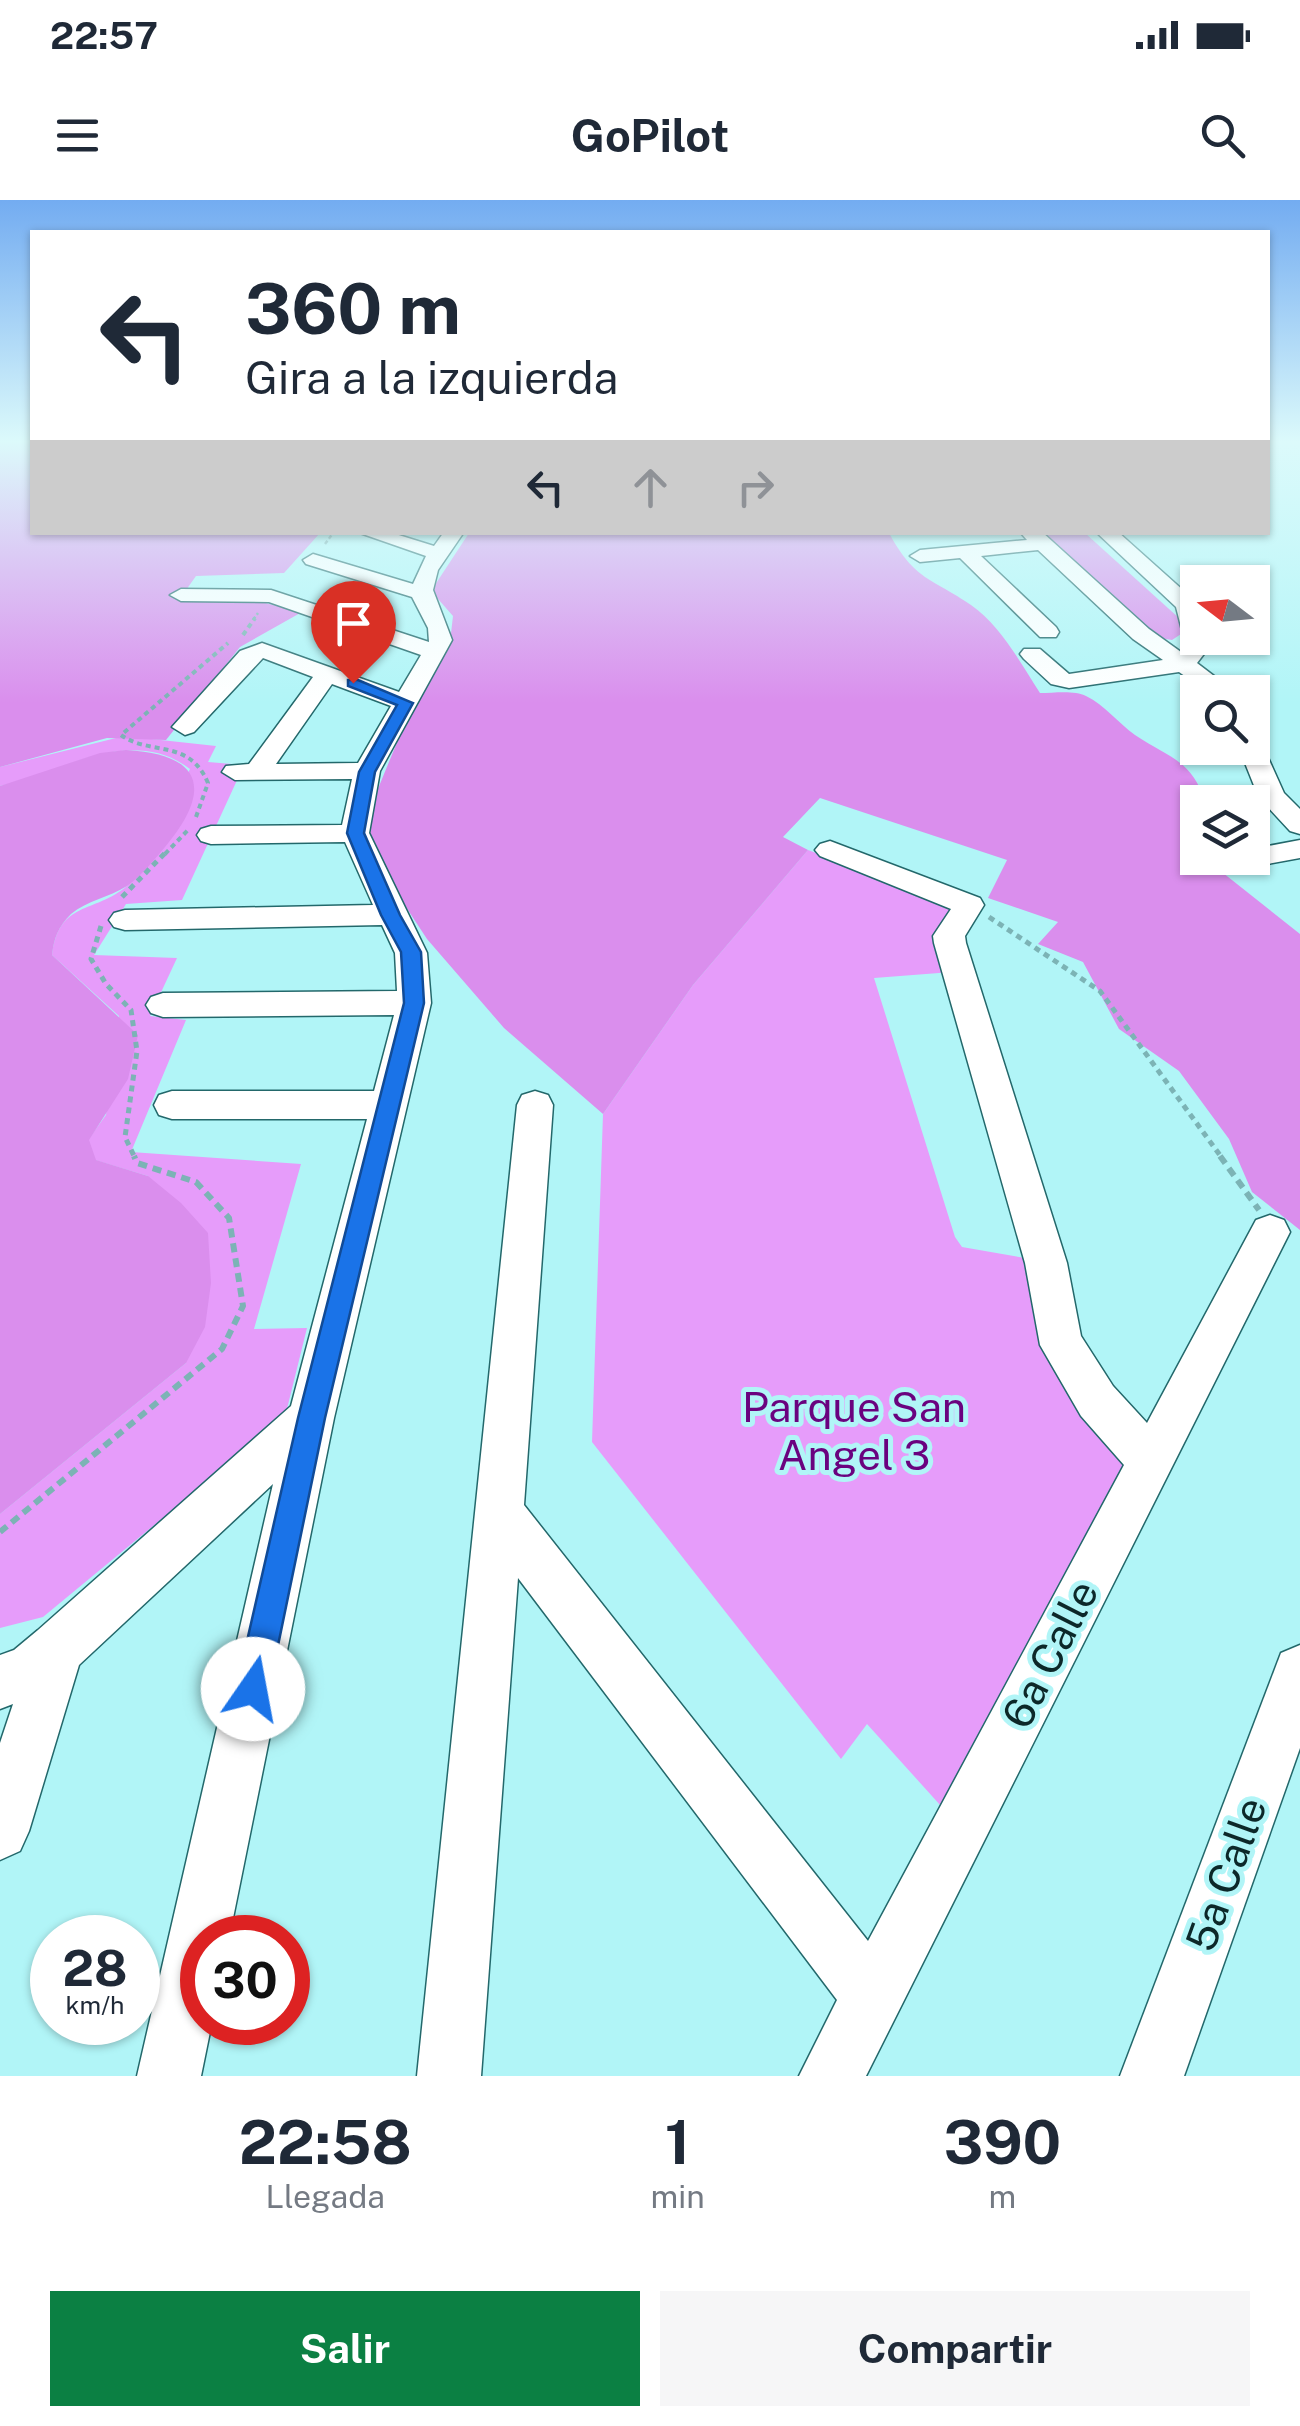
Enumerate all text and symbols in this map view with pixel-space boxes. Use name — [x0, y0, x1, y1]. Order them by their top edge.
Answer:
text: 22:57 — [50, 13, 158, 58]
icon: menu — [50, 108, 105, 163]
icon: search — [1195, 108, 1250, 163]
text: GoPilot — [571, 109, 729, 162]
text: 360 m — [245, 267, 461, 350]
icon: left — [80, 270, 210, 400]
text: Gira a la izquierda — [245, 351, 618, 404]
icon: left — [518, 460, 573, 515]
icon: ahead — [623, 460, 678, 515]
icon: right — [728, 460, 783, 515]
north arrow — [1180, 565, 1270, 655]
map controls — [1180, 565, 1270, 875]
pin — [311, 581, 396, 684]
icon: arrive — [326, 596, 381, 651]
button: search — [1180, 675, 1270, 765]
button: layers — [1180, 785, 1270, 875]
park label: Parque San Angel 3 — [742, 1382, 966, 1479]
street label: 6a Calle — [992, 1572, 1107, 1736]
position arrow — [201, 1637, 305, 1741]
street label: 5a Calle — [1175, 1790, 1276, 1957]
speed limit sign: 30 — [180, 1915, 310, 2045]
text: 28 — [62, 1938, 128, 1997]
text: km/h — [66, 1990, 124, 2020]
text: 22:58 — [239, 2107, 412, 2178]
text: 1 — [665, 2107, 691, 2178]
text: 390 — [944, 2107, 1061, 2178]
text: Llegada — [266, 2178, 385, 2215]
text: min — [651, 2178, 705, 2215]
text: m — [989, 2178, 1016, 2215]
button: Salir — [50, 2291, 640, 2406]
button: Compartir — [660, 2291, 1250, 2406]

